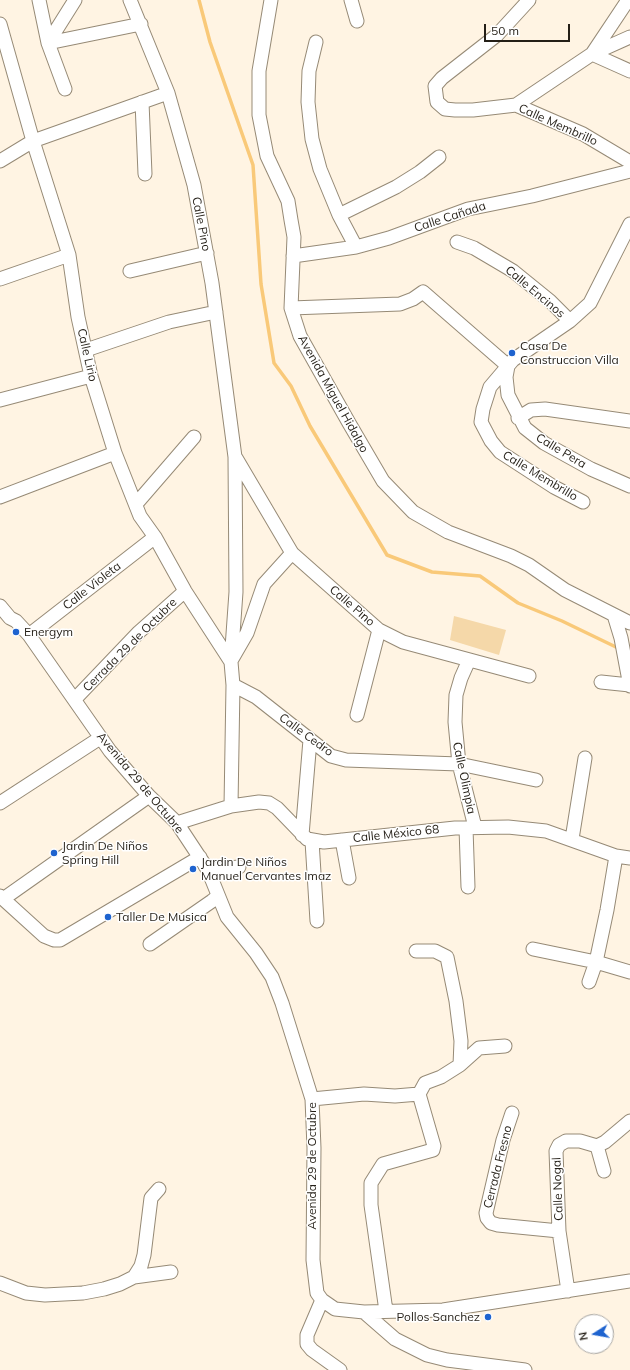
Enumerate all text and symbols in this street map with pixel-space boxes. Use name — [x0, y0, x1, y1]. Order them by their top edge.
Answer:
scale bar — [486, 16, 572, 42]
text: 50 m — [491, 23, 519, 38]
street label: Calle Membrillo — [516, 101, 600, 149]
street label: Calle Pino — [189, 196, 213, 252]
street label: Calle Cañada — [412, 199, 488, 235]
street label: Calle Encinos — [502, 263, 568, 321]
street label: Calle Lirio — [74, 327, 100, 383]
street label: Avenida Miguel Hidalgo — [295, 333, 371, 455]
place label: Casa De Construccion Villa — [520, 339, 619, 367]
marker: Casa De Construccion Villa — [507, 348, 517, 358]
street label: Calle Pera — [533, 430, 589, 472]
street label: Calle Membrillo — [500, 448, 580, 504]
street label: Calle Violeta — [60, 559, 124, 613]
street label: Calle Pino — [326, 582, 378, 630]
street label: Cerrada 29 de Octubre — [80, 595, 180, 695]
place label: Energym — [24, 625, 73, 639]
marker: Energym — [11, 627, 21, 637]
street label: Calle Cedro — [276, 711, 336, 759]
street label: Avenida 29 de Octubre — [94, 730, 186, 836]
street label: Calle Olimpia — [449, 741, 479, 815]
street label: Calle México 68 — [352, 822, 440, 846]
place label: Jardin De Niños Spring Hill — [62, 839, 148, 867]
marker: Jardin De Niños Spring Hill — [49, 848, 59, 858]
place label: Jardin De Niños Manuel Cervantes Imaz — [201, 855, 331, 883]
marker: Jardin De Niños Manuel Cervantes Imaz — [188, 864, 198, 874]
place label: Taller De Musica — [116, 910, 207, 924]
marker: Taller De Musica — [103, 912, 113, 922]
street label: Avenida 29 de Octubre — [305, 1102, 319, 1230]
street label: Cerrada Fresno — [481, 1124, 515, 1210]
street label: Calle Nogal — [550, 1157, 566, 1221]
place label: Pollos Sanchez — [397, 1310, 480, 1324]
marker: Pollos Sanchez — [483, 1312, 493, 1322]
north arrow — [574, 1314, 614, 1354]
text: N — [576, 1331, 591, 1342]

